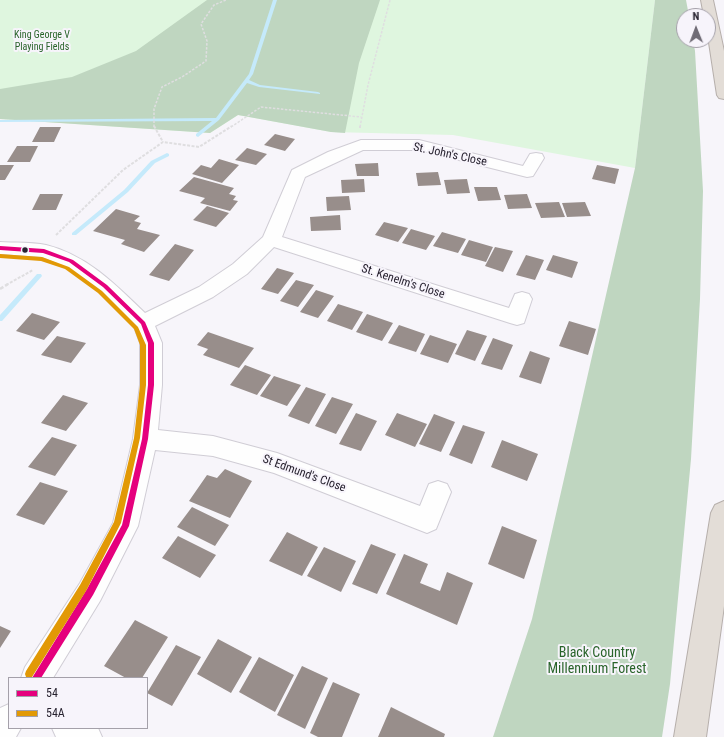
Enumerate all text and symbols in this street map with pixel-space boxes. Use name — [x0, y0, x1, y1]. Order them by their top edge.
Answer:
north arrow — [676, 8, 716, 48]
text: N — [692, 10, 699, 23]
park label: King George V Playing Fields — [14, 29, 70, 52]
street label: St. John's Close — [412, 140, 488, 170]
unlabelled marker — [20, 245, 30, 255]
street label: St. Kenelm's Close — [359, 262, 447, 302]
street label: St Edmund's Close — [260, 452, 348, 496]
park label: Black Country Millennium Forest — [548, 645, 646, 678]
legend — [8, 677, 148, 729]
text: 54 — [46, 686, 58, 700]
text: 54A — [46, 706, 65, 720]

